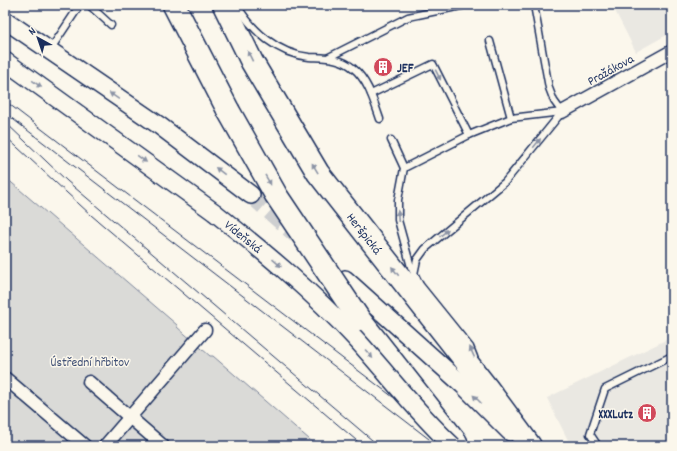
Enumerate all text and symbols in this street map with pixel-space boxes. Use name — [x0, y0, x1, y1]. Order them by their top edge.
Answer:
north arrow — [18, 18, 58, 58]
text: N — [26, 24, 41, 40]
one-way arrow — [246, 50, 253, 62]
street label: Pražákova — [585, 50, 639, 92]
building icon: JEF — [372, 56, 394, 78]
place label: JEF — [397, 60, 414, 79]
one-way arrow — [435, 69, 442, 80]
one-way arrow — [31, 80, 42, 88]
one-way arrow — [109, 92, 120, 100]
one-way arrow — [532, 137, 541, 148]
one-way arrow — [137, 155, 148, 163]
one-way arrow — [312, 162, 319, 174]
one-way arrow — [215, 168, 225, 176]
one-way arrow — [264, 174, 271, 186]
street label: Heršpická — [341, 210, 386, 260]
one-way arrow — [395, 210, 402, 222]
street label: Vídeňská — [219, 217, 266, 259]
one-way arrow — [439, 229, 449, 238]
one-way arrow — [272, 258, 281, 267]
one-way arrow — [390, 266, 399, 277]
one-way arrow — [469, 347, 475, 358]
one-way arrow — [365, 349, 374, 359]
park label: Ústřední hřbitov — [51, 354, 130, 373]
one-way arrow — [472, 394, 482, 404]
building icon: XXXLutz — [636, 402, 658, 424]
place label: XXXLutz — [599, 406, 634, 425]

